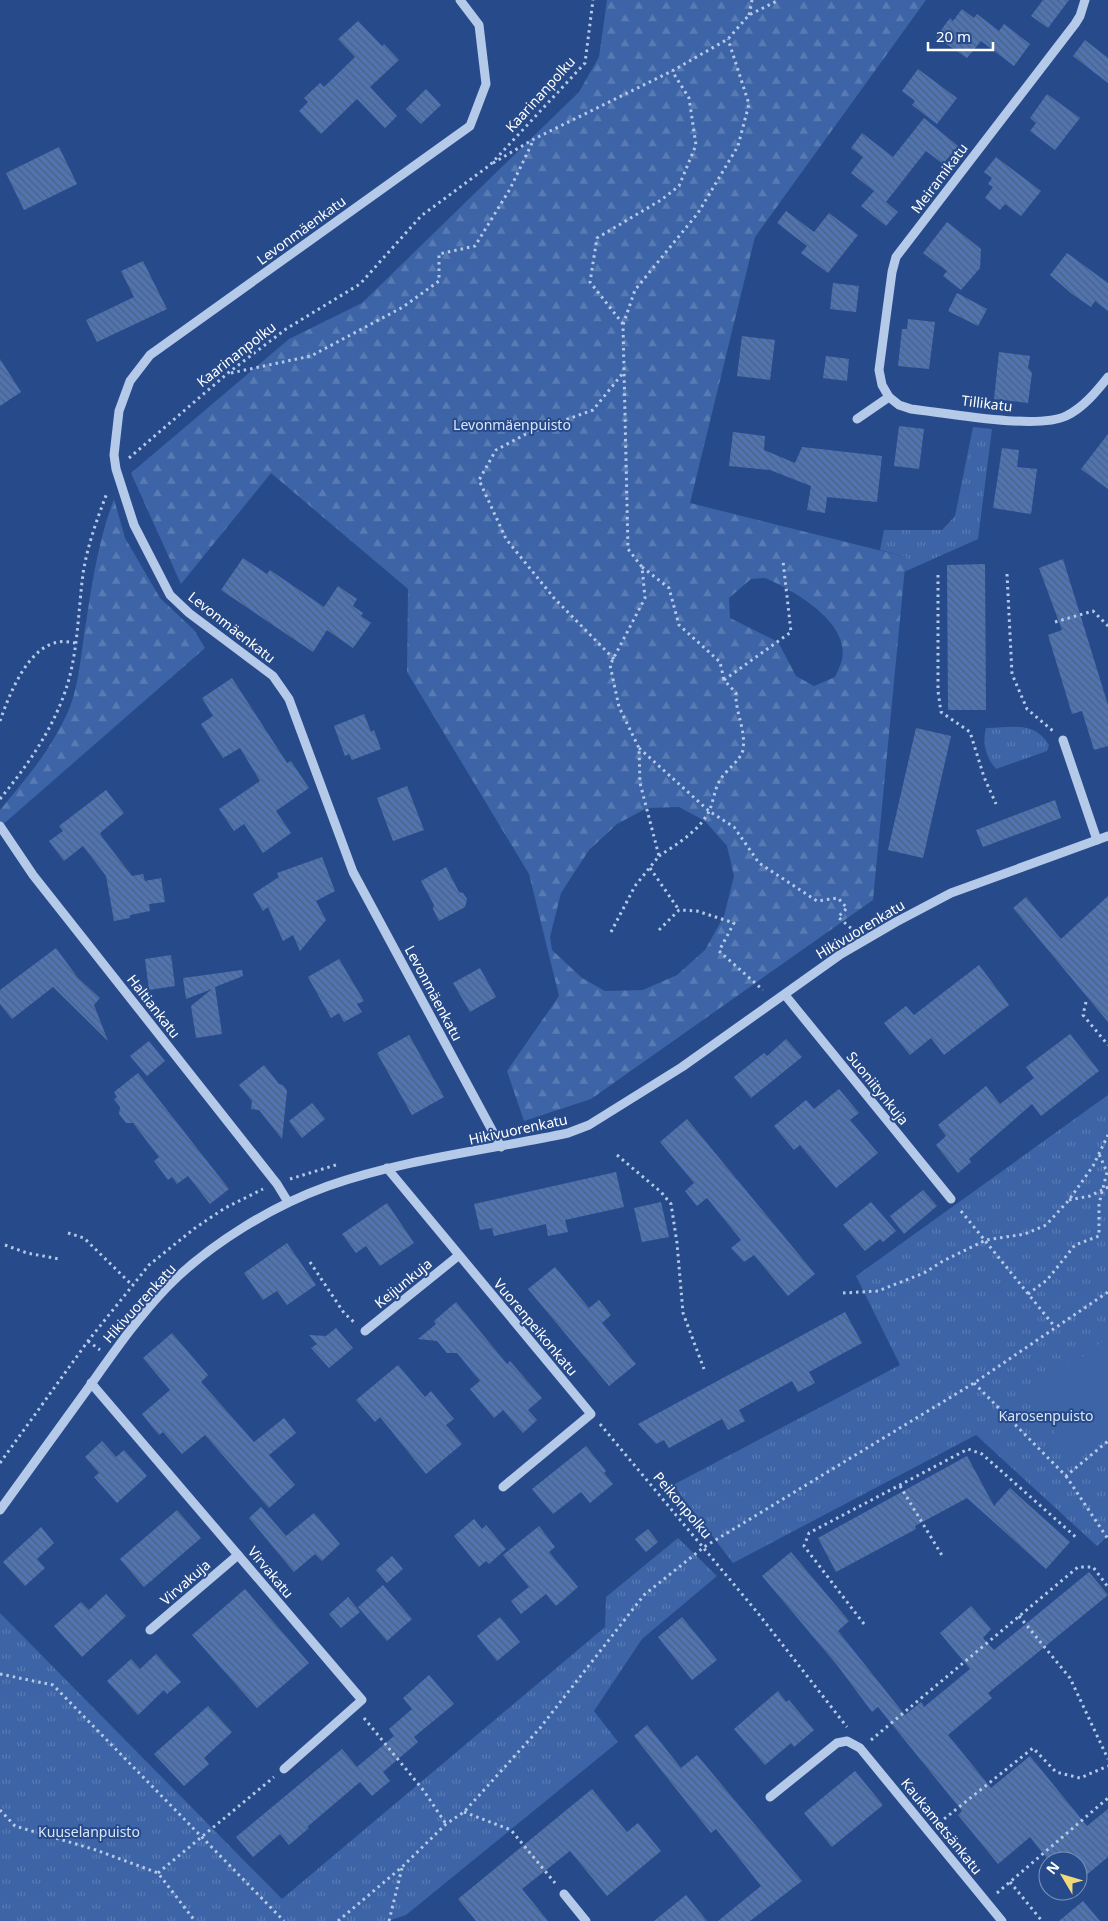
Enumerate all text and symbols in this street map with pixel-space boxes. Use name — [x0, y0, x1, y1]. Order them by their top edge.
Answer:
scale bar — [928, 20, 993, 52]
text: 20 m — [936, 26, 971, 46]
street label: Kaarinanpolku — [501, 52, 579, 136]
street label: Meiramikatu — [906, 139, 972, 217]
street label: Levonmäenkatu — [253, 191, 349, 269]
street label: Kaarinanpolku — [192, 317, 280, 391]
street label: Tillikatu — [960, 390, 1014, 416]
park label: Levonmäenpuisto — [453, 415, 571, 434]
street label: Levonmäenkatu — [184, 587, 280, 667]
street label: Hikivuorenkatu — [812, 895, 908, 963]
street label: Levonmäenkatu — [401, 942, 467, 1044]
street label: Haltiankatu — [123, 970, 185, 1042]
street label: Suoniitynkuja — [843, 1047, 913, 1129]
street label: Hikivuorenkatu — [467, 1109, 569, 1149]
street label: Keijunkuja — [370, 1254, 436, 1312]
street label: Hikivuorenkatu — [98, 1259, 180, 1347]
street label: Vuorenpeikonkatu — [490, 1274, 582, 1380]
park label: Karosenpuisto — [999, 1406, 1093, 1425]
street label: Peikonpolku — [650, 1468, 716, 1542]
street label: Virvakatu — [244, 1542, 298, 1602]
street label: Virvakuja — [156, 1555, 214, 1609]
street label: Kaukametsänkatu — [897, 1774, 987, 1878]
park label: Kuuselanpuisto — [38, 1822, 140, 1841]
north arrow — [1038, 1851, 1088, 1901]
text: N — [1041, 1857, 1063, 1878]

